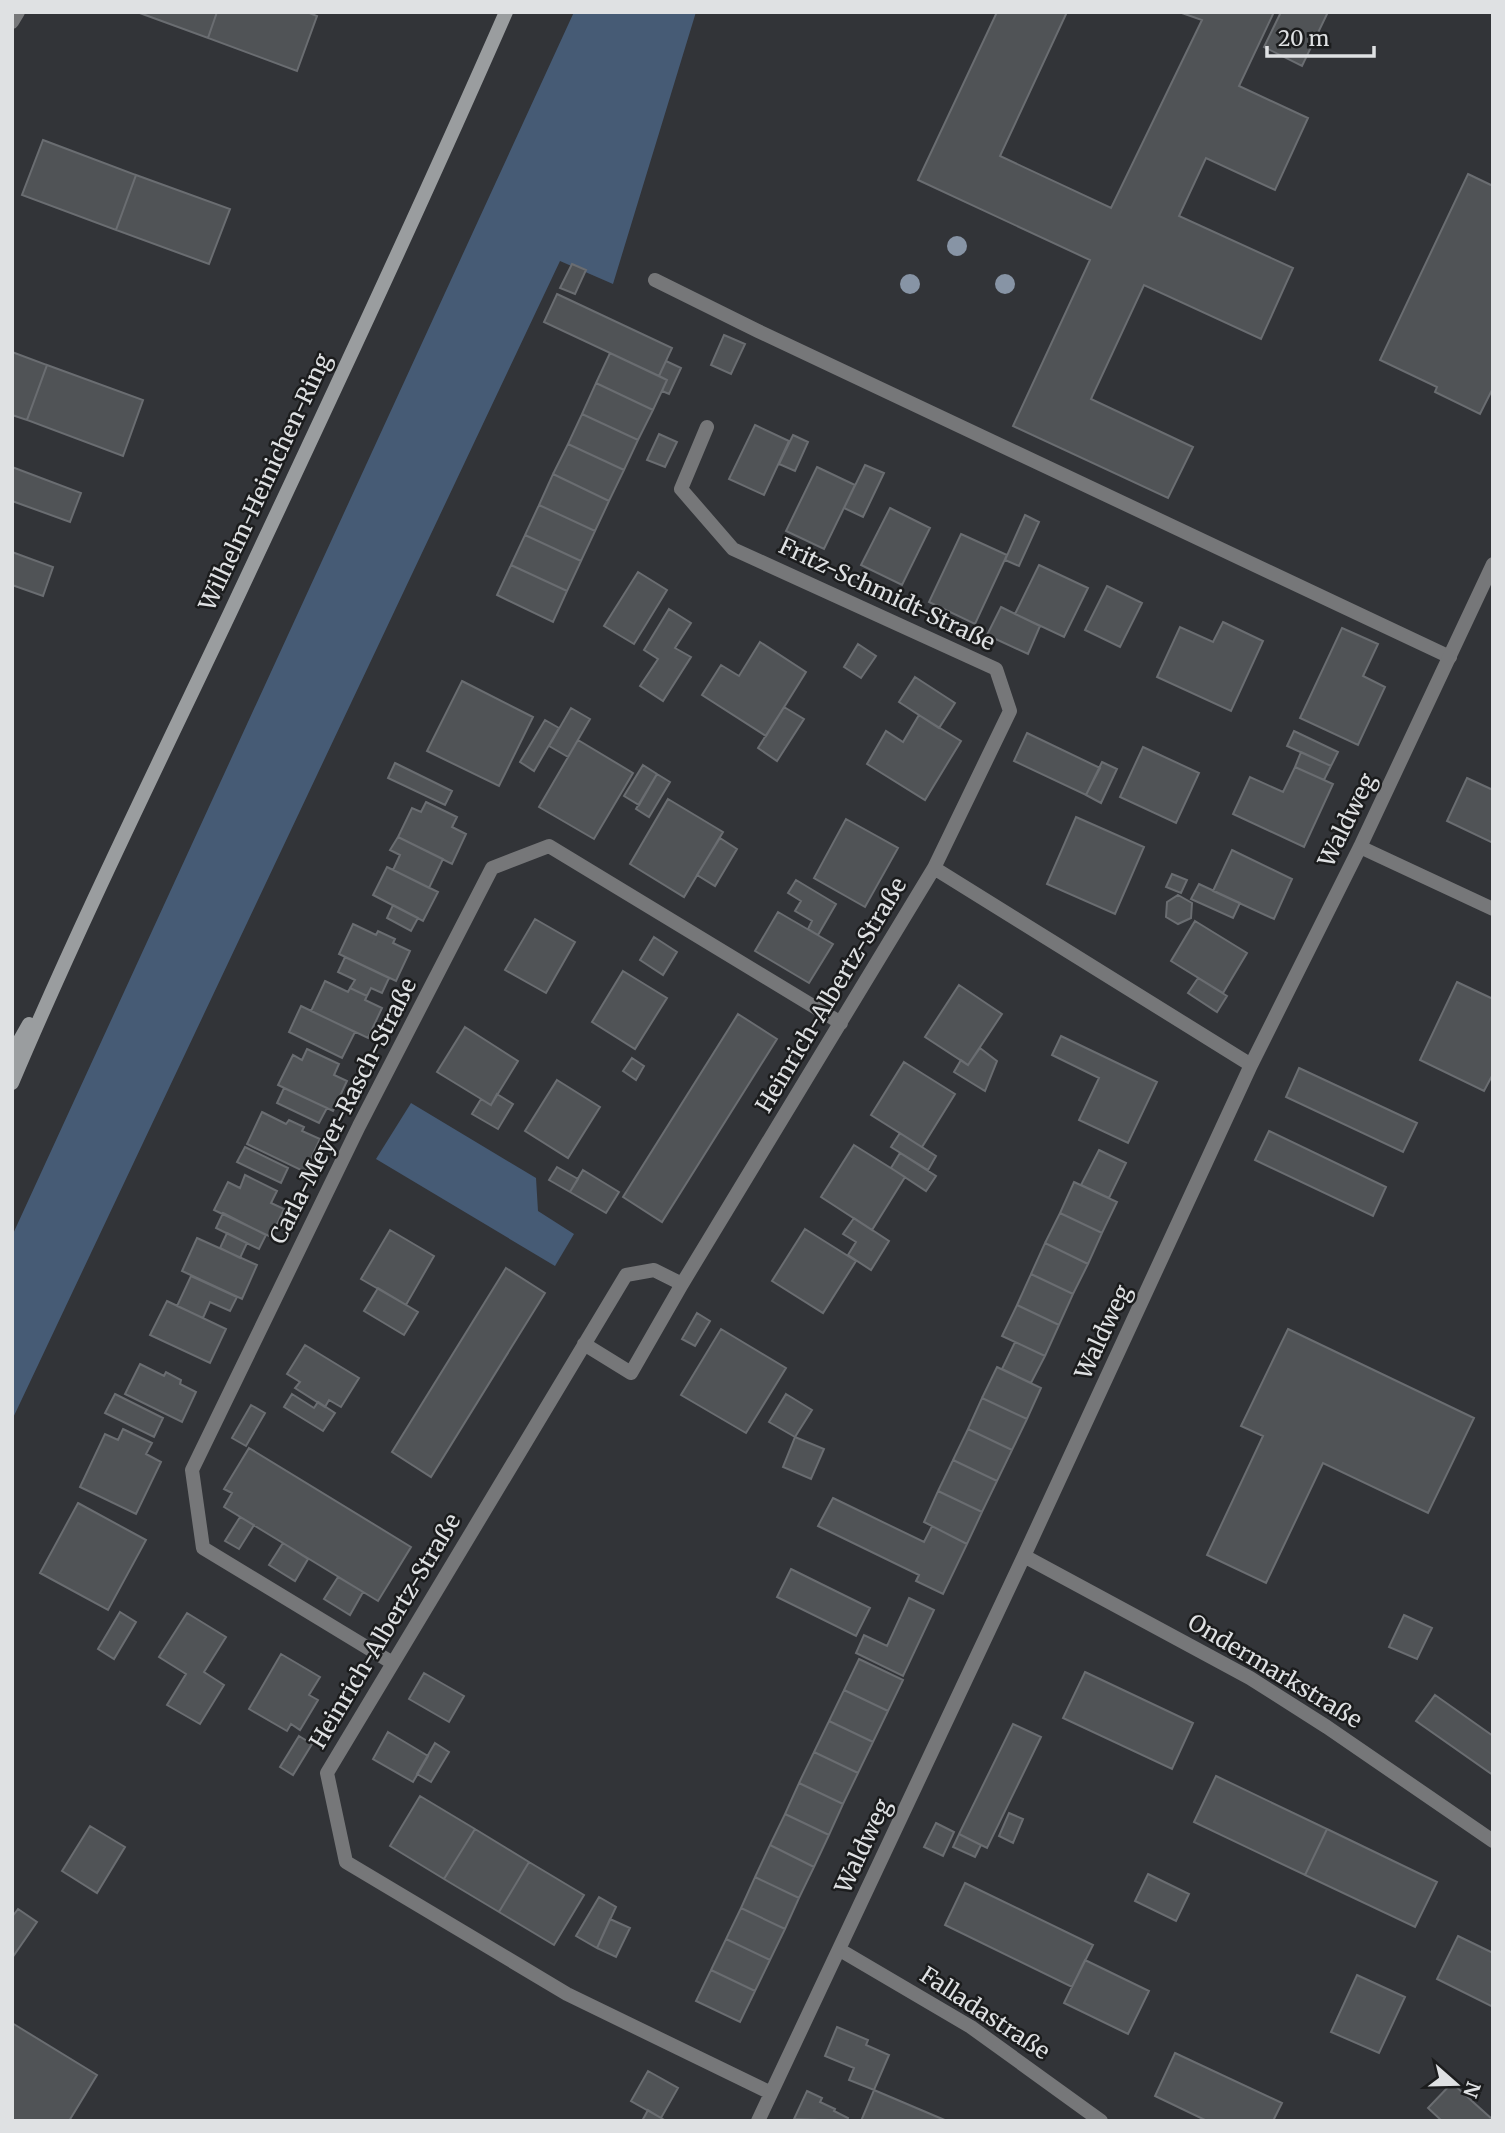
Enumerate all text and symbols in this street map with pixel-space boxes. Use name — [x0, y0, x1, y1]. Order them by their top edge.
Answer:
scale bar — [1267, 14, 1374, 58]
text: 20 m — [1278, 25, 1330, 52]
street label: Wilhelm-Heinichen-Ring — [192, 348, 337, 616]
street label: Fritz-Schmidt-Straße — [774, 531, 1000, 656]
street label: Waldweg — [1311, 768, 1382, 872]
street label: Heinrich-Albertz-Straße — [749, 872, 912, 1118]
street label: Carla-Meyer-Rasch-Straße — [263, 973, 422, 1249]
street label: Waldweg — [1068, 1280, 1137, 1384]
street label: Heinrich-Albertz-Straße — [303, 1508, 466, 1754]
street label: Ondermarkstraße — [1183, 1607, 1368, 1734]
street label: Waldweg — [828, 1794, 897, 1898]
street label: Falladastraße — [915, 1960, 1056, 2065]
north arrow — [1421, 2049, 1491, 2119]
text: N — [1458, 2079, 1486, 2101]

